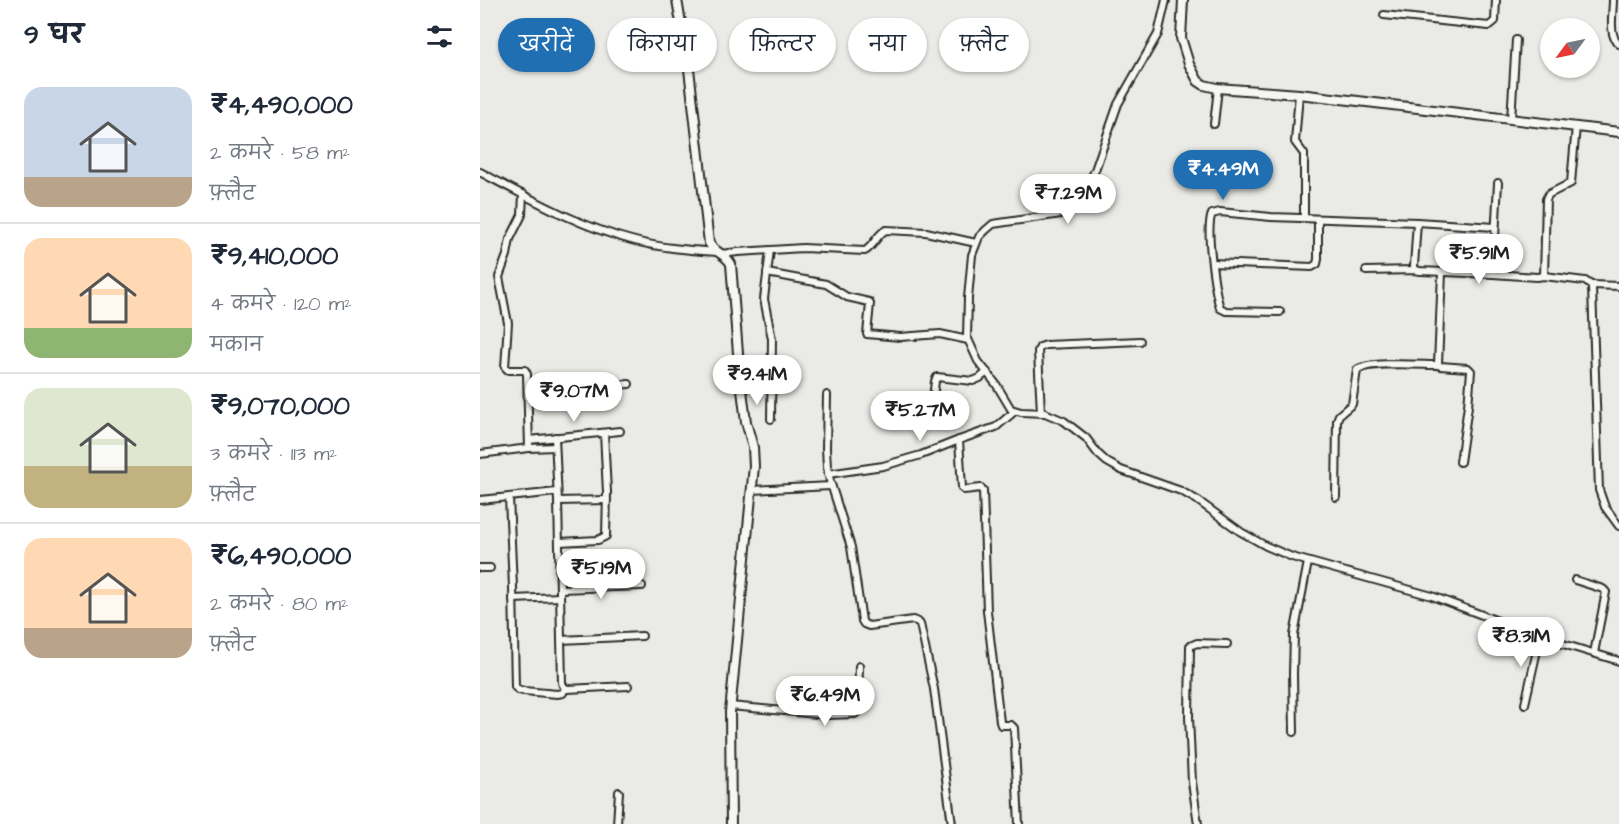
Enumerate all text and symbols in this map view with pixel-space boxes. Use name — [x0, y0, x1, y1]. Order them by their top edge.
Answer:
text: 9 घर — [24, 17, 84, 53]
chip: खरीदें — [498, 18, 595, 72]
chip: किराया — [607, 18, 717, 72]
chip: फ़िल्टर — [729, 18, 836, 72]
chip: नया — [848, 18, 927, 72]
chip: फ़्लैट — [939, 18, 1029, 72]
north arrow — [1540, 18, 1600, 78]
map controls — [1540, 18, 1600, 78]
icon: filters — [423, 20, 456, 53]
text: ₹4,490,000 — [210, 87, 353, 123]
icon: home — [72, 111, 144, 183]
text: 2 कमरे · 58 m² — [210, 139, 350, 167]
pin: ₹4.49M — [1174, 150, 1272, 201]
text: ₹4.49M — [1187, 155, 1259, 183]
pin: ₹7.29M — [1019, 174, 1117, 225]
text: ₹7.29M — [1034, 179, 1102, 207]
text: फ़्लैट — [210, 180, 256, 208]
pin: ₹5.91M — [1430, 234, 1528, 285]
text: ₹9,410,000 — [210, 238, 339, 274]
text: ₹5.91M — [1448, 239, 1510, 267]
icon: home — [72, 262, 144, 334]
text: 4 कमरे · 120 m² — [210, 290, 352, 318]
text: मकान — [210, 331, 263, 359]
pin: ₹9.41M — [708, 355, 806, 406]
text: ₹9.41M — [727, 360, 787, 388]
pin: ₹9.07M — [525, 372, 623, 423]
text: ₹9.07M — [539, 377, 609, 405]
text: ₹9,070,000 — [210, 388, 350, 424]
pin: ₹5.27M — [871, 391, 969, 442]
text: ₹5.27M — [885, 396, 956, 424]
icon: home — [72, 412, 144, 484]
text: 3 कमरे · 113 m² — [210, 440, 337, 468]
text: फ़्लैट — [210, 481, 256, 509]
text: ₹6,490,000 — [210, 538, 352, 574]
pin: ₹5.19M — [552, 549, 650, 600]
text: ₹5.19M — [570, 554, 632, 582]
icon: home — [72, 562, 144, 634]
text: 2 कमरे · 80 m² — [210, 590, 349, 618]
pin: ₹8.31M — [1472, 617, 1570, 668]
text: ₹8.31M — [1492, 622, 1550, 650]
text: फ़्लैट — [210, 631, 256, 659]
pin: ₹6.49M — [776, 676, 874, 727]
text: ₹6.49M — [790, 681, 860, 709]

